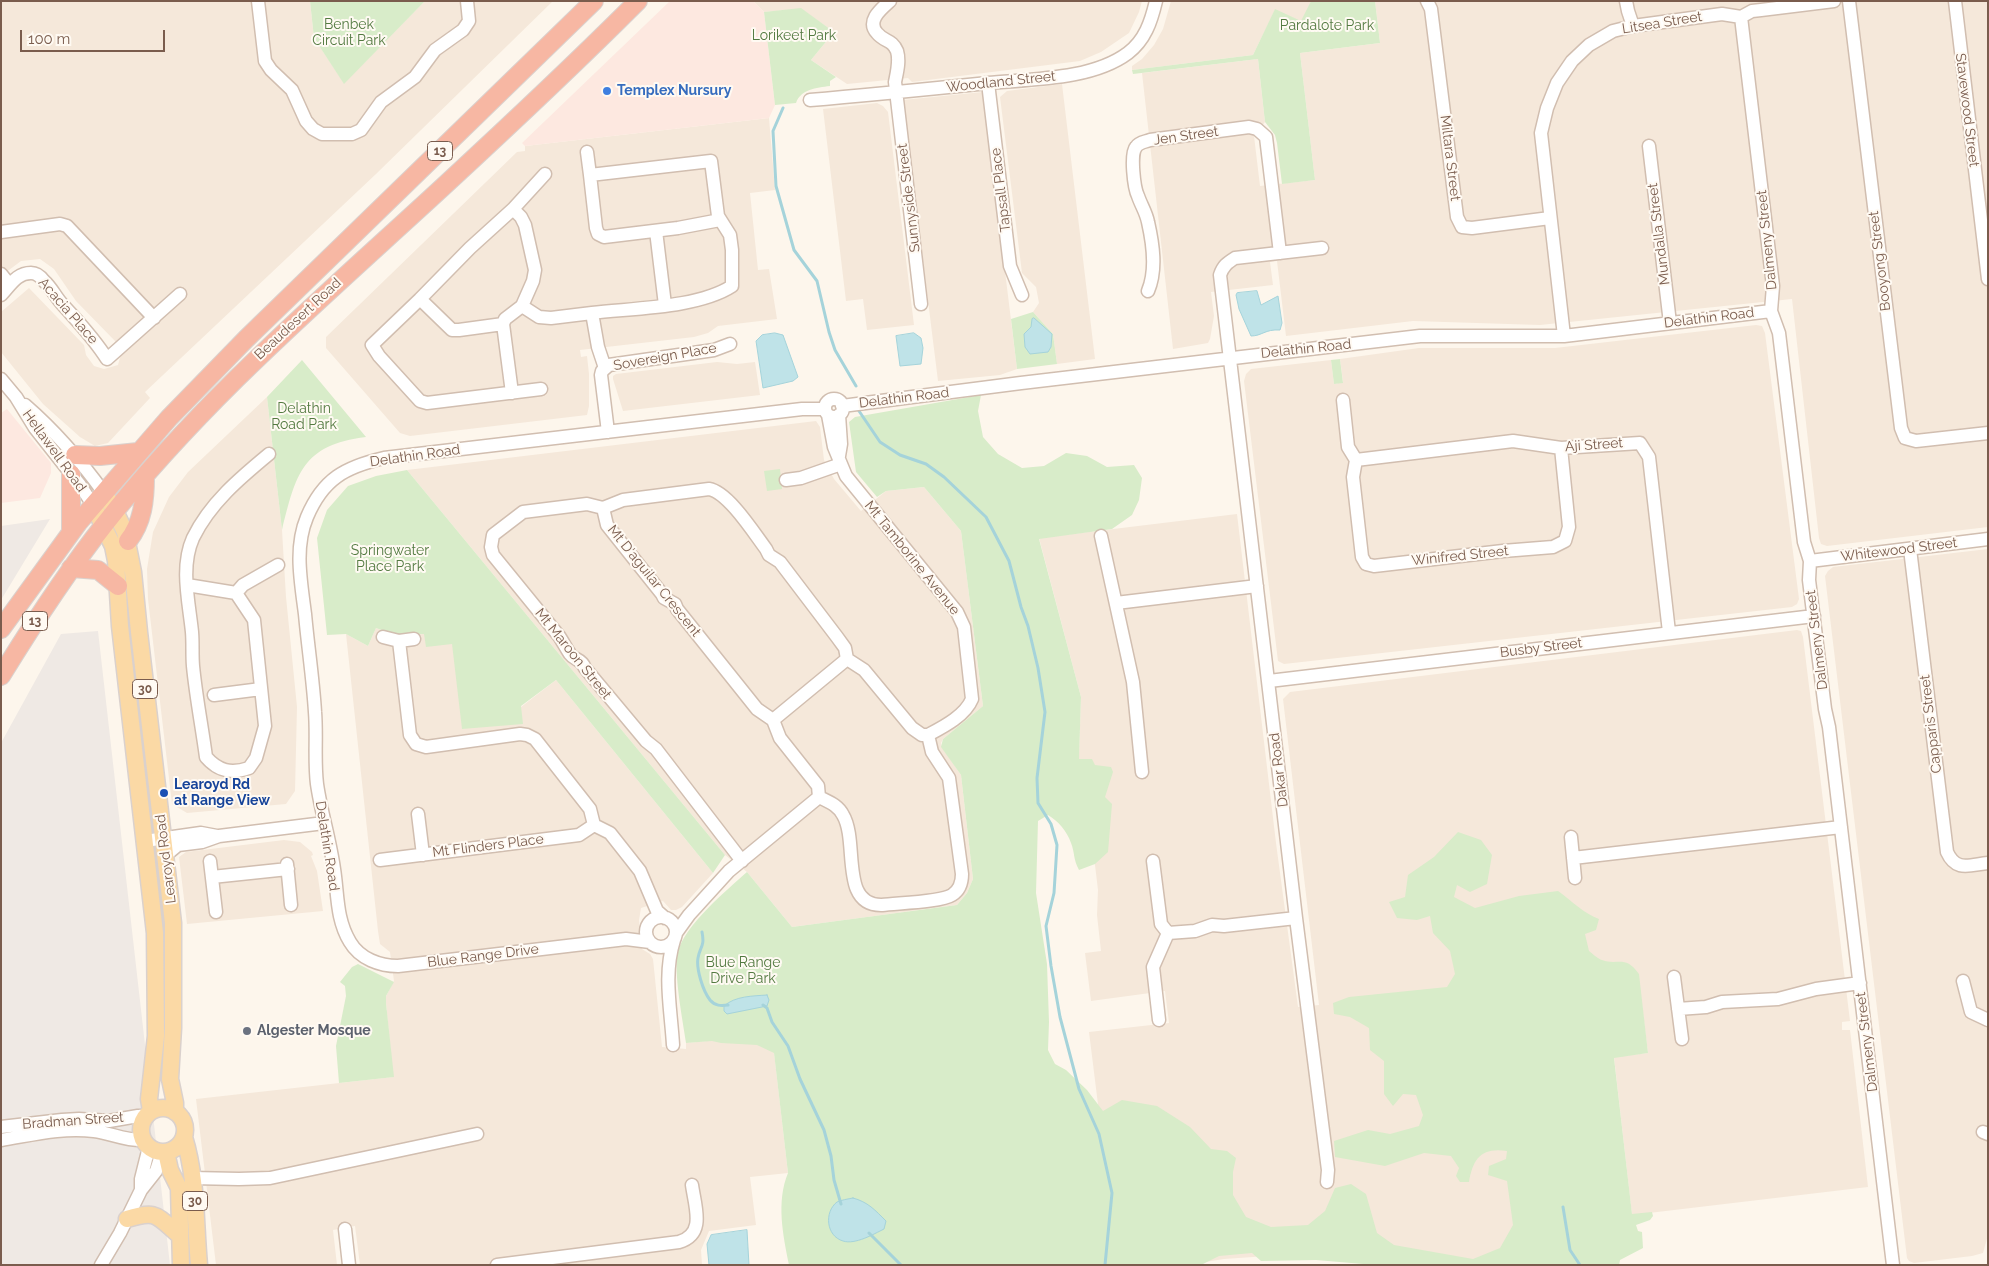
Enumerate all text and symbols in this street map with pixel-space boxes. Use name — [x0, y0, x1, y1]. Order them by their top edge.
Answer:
street label: Litsea Street — [1621, 8, 1703, 38]
park label: Benbek Circuit Park — [312, 17, 386, 49]
park label: Pardalote Park — [1280, 18, 1374, 34]
scale bar — [22, 20, 168, 52]
park label: Lorikeet Park — [752, 28, 836, 44]
text: 100 m — [28, 30, 70, 48]
street label: Stavewood Street — [1952, 52, 1982, 168]
street label: Woodland Street — [946, 68, 1056, 96]
place label: Templex Nursury — [617, 83, 731, 99]
marker: Templex Nursury — [601, 85, 613, 97]
street label: Miltara Street — [1436, 114, 1464, 202]
street label: Jen Street — [1152, 123, 1220, 149]
road number: 13 — [428, 142, 452, 160]
street label: Sunnyside Street — [894, 143, 924, 253]
street label: Tapsall Place — [987, 147, 1015, 233]
street label: Mundalla Street — [1644, 182, 1674, 286]
street label: Dalmeny Street — [1753, 189, 1781, 291]
street label: Booyong Street — [1866, 210, 1894, 312]
street label: Acacia Place — [35, 274, 101, 348]
street label: Beaudesert Road — [251, 275, 345, 363]
street label: Delathin Road — [1663, 304, 1755, 332]
street label: Delathin Road — [1260, 336, 1352, 362]
street label: Sovereign Place — [612, 340, 718, 374]
street label: Delathin Road — [858, 384, 950, 412]
park label: Delathin Road Park — [271, 401, 337, 434]
street label: Hellawell Road — [19, 407, 89, 495]
street label: Aji Street — [1564, 435, 1624, 455]
street label: Delathin Road — [369, 441, 461, 471]
street label: Mt Tamborine Avenue — [861, 498, 963, 618]
street label: Mt D'aguilar Crescent — [604, 522, 704, 640]
street label: Whitewood Street — [1840, 535, 1958, 565]
park label: Springwater Place Park — [351, 543, 429, 576]
street label: Winifred Street — [1411, 543, 1509, 569]
street label: Dalmeny Street — [1803, 589, 1831, 691]
street label: Mt Maroon Street — [531, 605, 615, 703]
road number: 13 — [22, 612, 48, 630]
street label: Busby Street — [1499, 635, 1583, 661]
street label: Capparis Street — [1917, 674, 1945, 774]
road number: 30 — [132, 680, 158, 699]
street label: Dakar Road — [1266, 732, 1292, 808]
place label: Learoyd Rd at Range View — [174, 777, 270, 810]
marker: Learoyd Rd at Range View — [158, 787, 170, 799]
street label: Delathin Road — [312, 800, 342, 892]
street label: Learoyd Road — [152, 813, 180, 905]
street label: Mt Flinders Place — [431, 831, 545, 861]
street label: Blue Range Drive — [426, 941, 540, 971]
park label: Blue Range Drive Park — [706, 955, 780, 988]
street label: Dalmeny Street — [1853, 991, 1881, 1093]
place label: Algester Mosque — [257, 1023, 371, 1039]
marker: Algester Mosque — [241, 1025, 253, 1037]
street label: Bradman Street — [22, 1109, 124, 1133]
road number: 30 — [182, 1192, 208, 1210]

